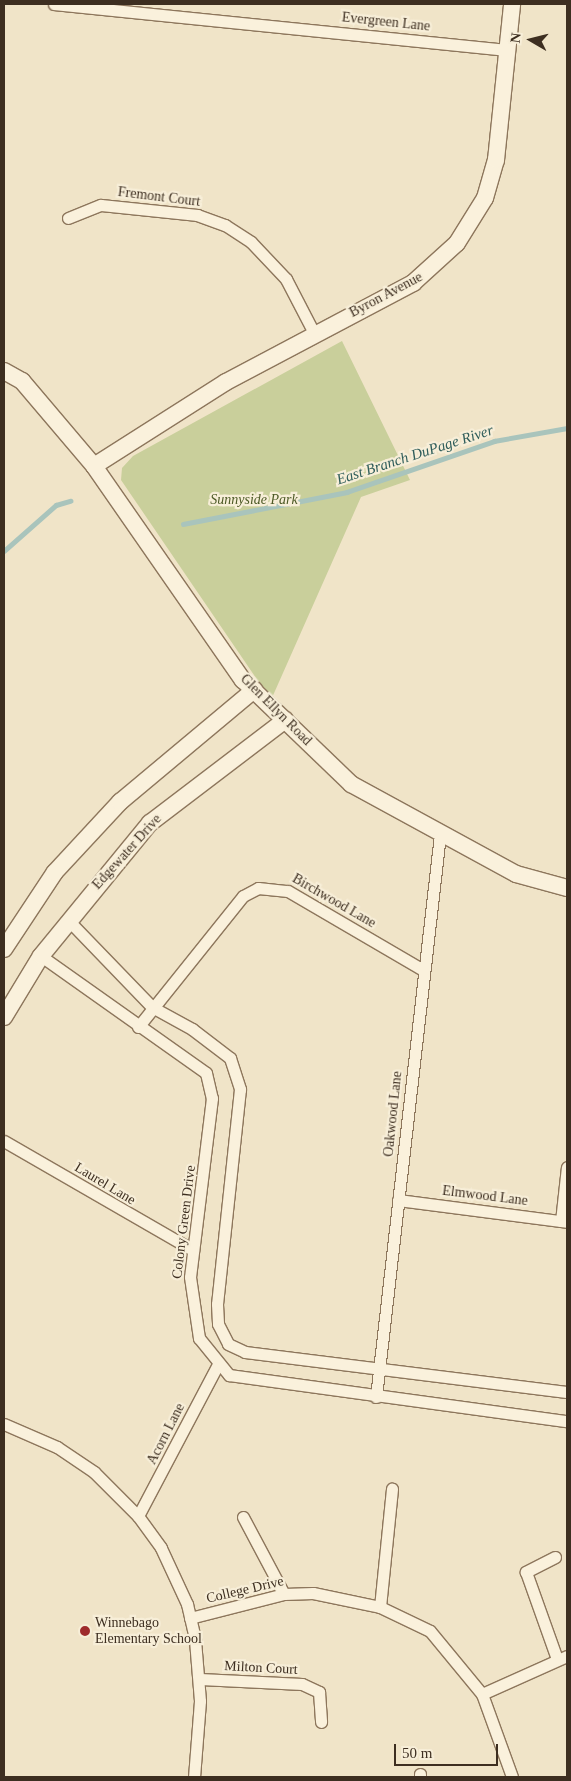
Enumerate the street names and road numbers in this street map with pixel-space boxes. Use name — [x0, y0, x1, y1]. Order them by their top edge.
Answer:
street label: Evergreen Lane — [341, 9, 431, 35]
street label: Fremont Court — [117, 184, 201, 210]
street label: Byron Avenue — [346, 269, 426, 321]
street label: Glen Ellyn Road — [237, 671, 315, 749]
street label: Edgewater Drive — [89, 811, 165, 893]
street label: Birchwood Lane — [289, 870, 379, 932]
street label: Oakwood Lane — [380, 1070, 406, 1158]
street label: Laurel Lane — [72, 1159, 138, 1209]
street label: Colony Green Drive — [169, 1164, 199, 1280]
street label: Elmwood Lane — [441, 1182, 529, 1210]
street label: Acorn Lane — [143, 1401, 189, 1467]
street label: College Drive — [205, 1573, 285, 1607]
street label: Milton Court — [224, 1658, 298, 1678]

